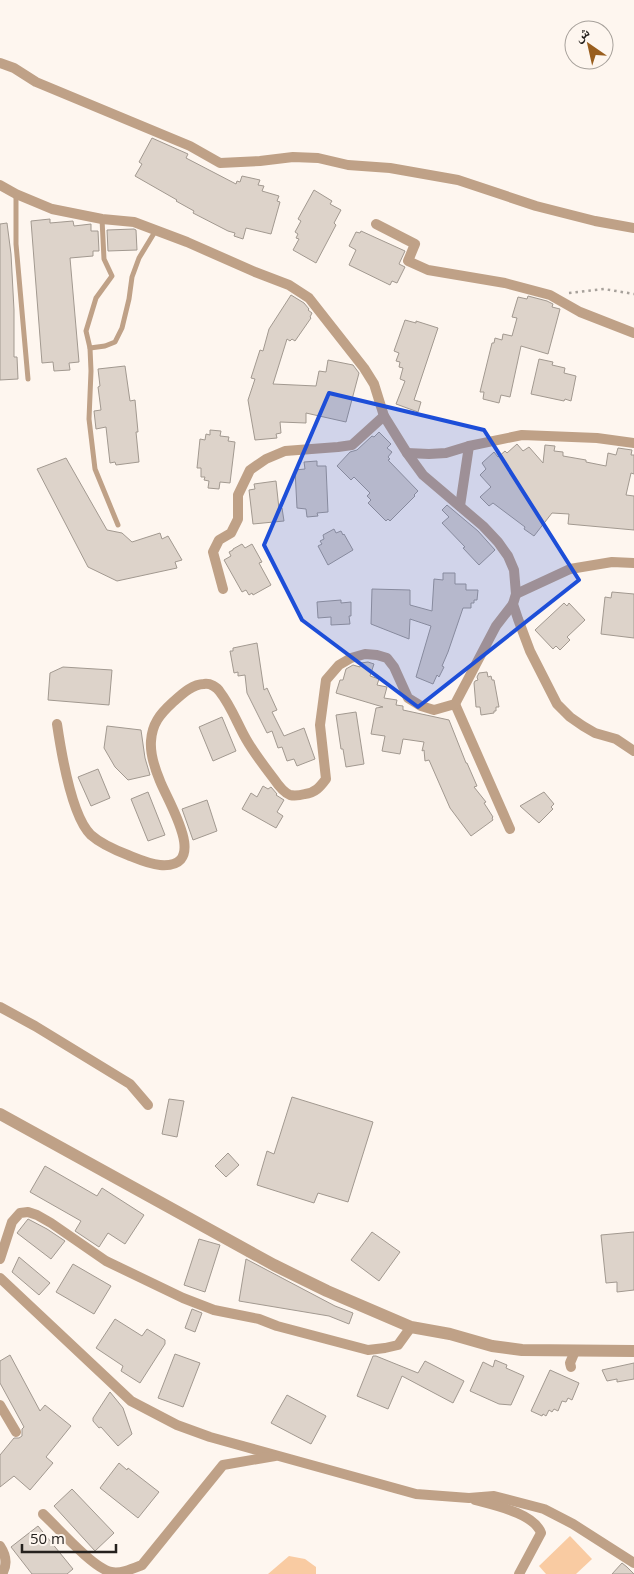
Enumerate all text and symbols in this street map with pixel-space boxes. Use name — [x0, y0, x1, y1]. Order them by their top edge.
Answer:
north arrow — [564, 20, 614, 70]
text: ش — [570, 22, 593, 46]
scale bar — [22, 1522, 116, 1554]
text: 50 m — [30, 1528, 65, 1548]

